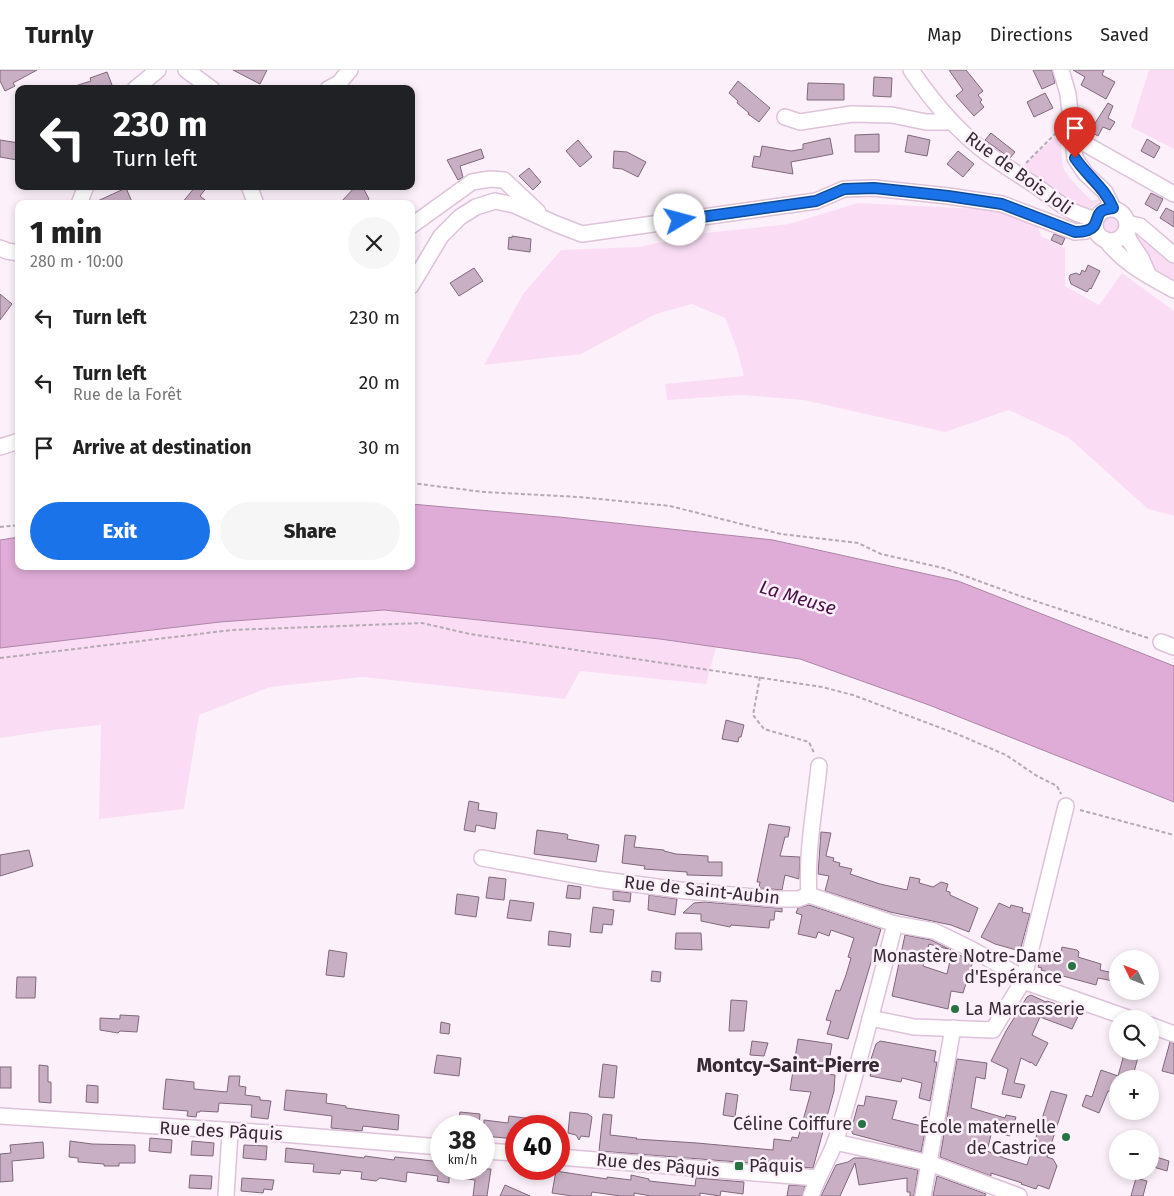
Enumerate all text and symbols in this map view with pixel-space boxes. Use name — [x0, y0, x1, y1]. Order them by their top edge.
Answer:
text: Turnly — [25, 21, 94, 49]
text: Map — [927, 24, 962, 46]
text: Directions — [990, 24, 1072, 46]
text: Saved — [1100, 24, 1149, 46]
text: 230 m — [113, 103, 207, 145]
icon: left — [30, 105, 95, 170]
pin — [1054, 107, 1096, 158]
icon: arrive — [1061, 114, 1089, 142]
street label: Rue de Bois Joli — [961, 127, 1077, 219]
text: Turn left — [113, 145, 197, 172]
position arrow — [653, 193, 705, 245]
text: 1 min — [30, 215, 102, 251]
button: close — [348, 217, 400, 269]
text: 280 m · 10:00 — [30, 252, 124, 271]
icon: left — [30, 304, 58, 332]
text: Turn left — [73, 306, 147, 329]
text: 230 m — [349, 306, 400, 329]
text: Turn left — [73, 362, 147, 385]
icon: left — [30, 369, 58, 397]
text: 20 m — [359, 371, 400, 394]
text: Rue de la Forêt — [73, 385, 182, 404]
icon: arrive — [30, 434, 58, 462]
text: Arrive at destination — [73, 436, 252, 459]
text: 30 m — [359, 436, 400, 459]
button: Exit — [30, 502, 210, 560]
button: Share — [220, 502, 400, 560]
water label: La Meuse — [757, 575, 839, 620]
street label: Rue de Saint-Aubin — [623, 871, 781, 909]
place label: Monastère Notre-Dame d'Espérance — [873, 945, 1062, 988]
north arrow — [1109, 950, 1159, 1000]
map controls — [1109, 950, 1159, 1180]
marker: Monastère Notre-Dame d'Espérance — [1066, 960, 1078, 972]
place label: La Marcasserie — [965, 998, 1085, 1020]
marker: La Marcasserie — [949, 1003, 961, 1015]
button: search — [1109, 1010, 1159, 1060]
district label: Montcy-Saint-Pierre — [696, 1053, 880, 1077]
button: + — [1109, 1070, 1159, 1120]
place label: Céline Coiffure — [733, 1113, 852, 1135]
speed limit sign: 40 — [505, 1115, 570, 1180]
place label: École maternelle de Castrice — [919, 1115, 1056, 1159]
street label: Rue des Pâquis — [159, 1117, 283, 1145]
marker: Céline Coiffure — [856, 1118, 868, 1130]
text: 38 — [449, 1126, 476, 1156]
button: − — [1109, 1130, 1159, 1180]
marker: École maternelle de Castrice — [1060, 1131, 1072, 1143]
street label: Rue des Pâquis — [595, 1149, 721, 1181]
text: km/h — [448, 1153, 477, 1167]
place label: Pâquis — [749, 1155, 803, 1177]
marker: Pâquis — [733, 1160, 745, 1172]

